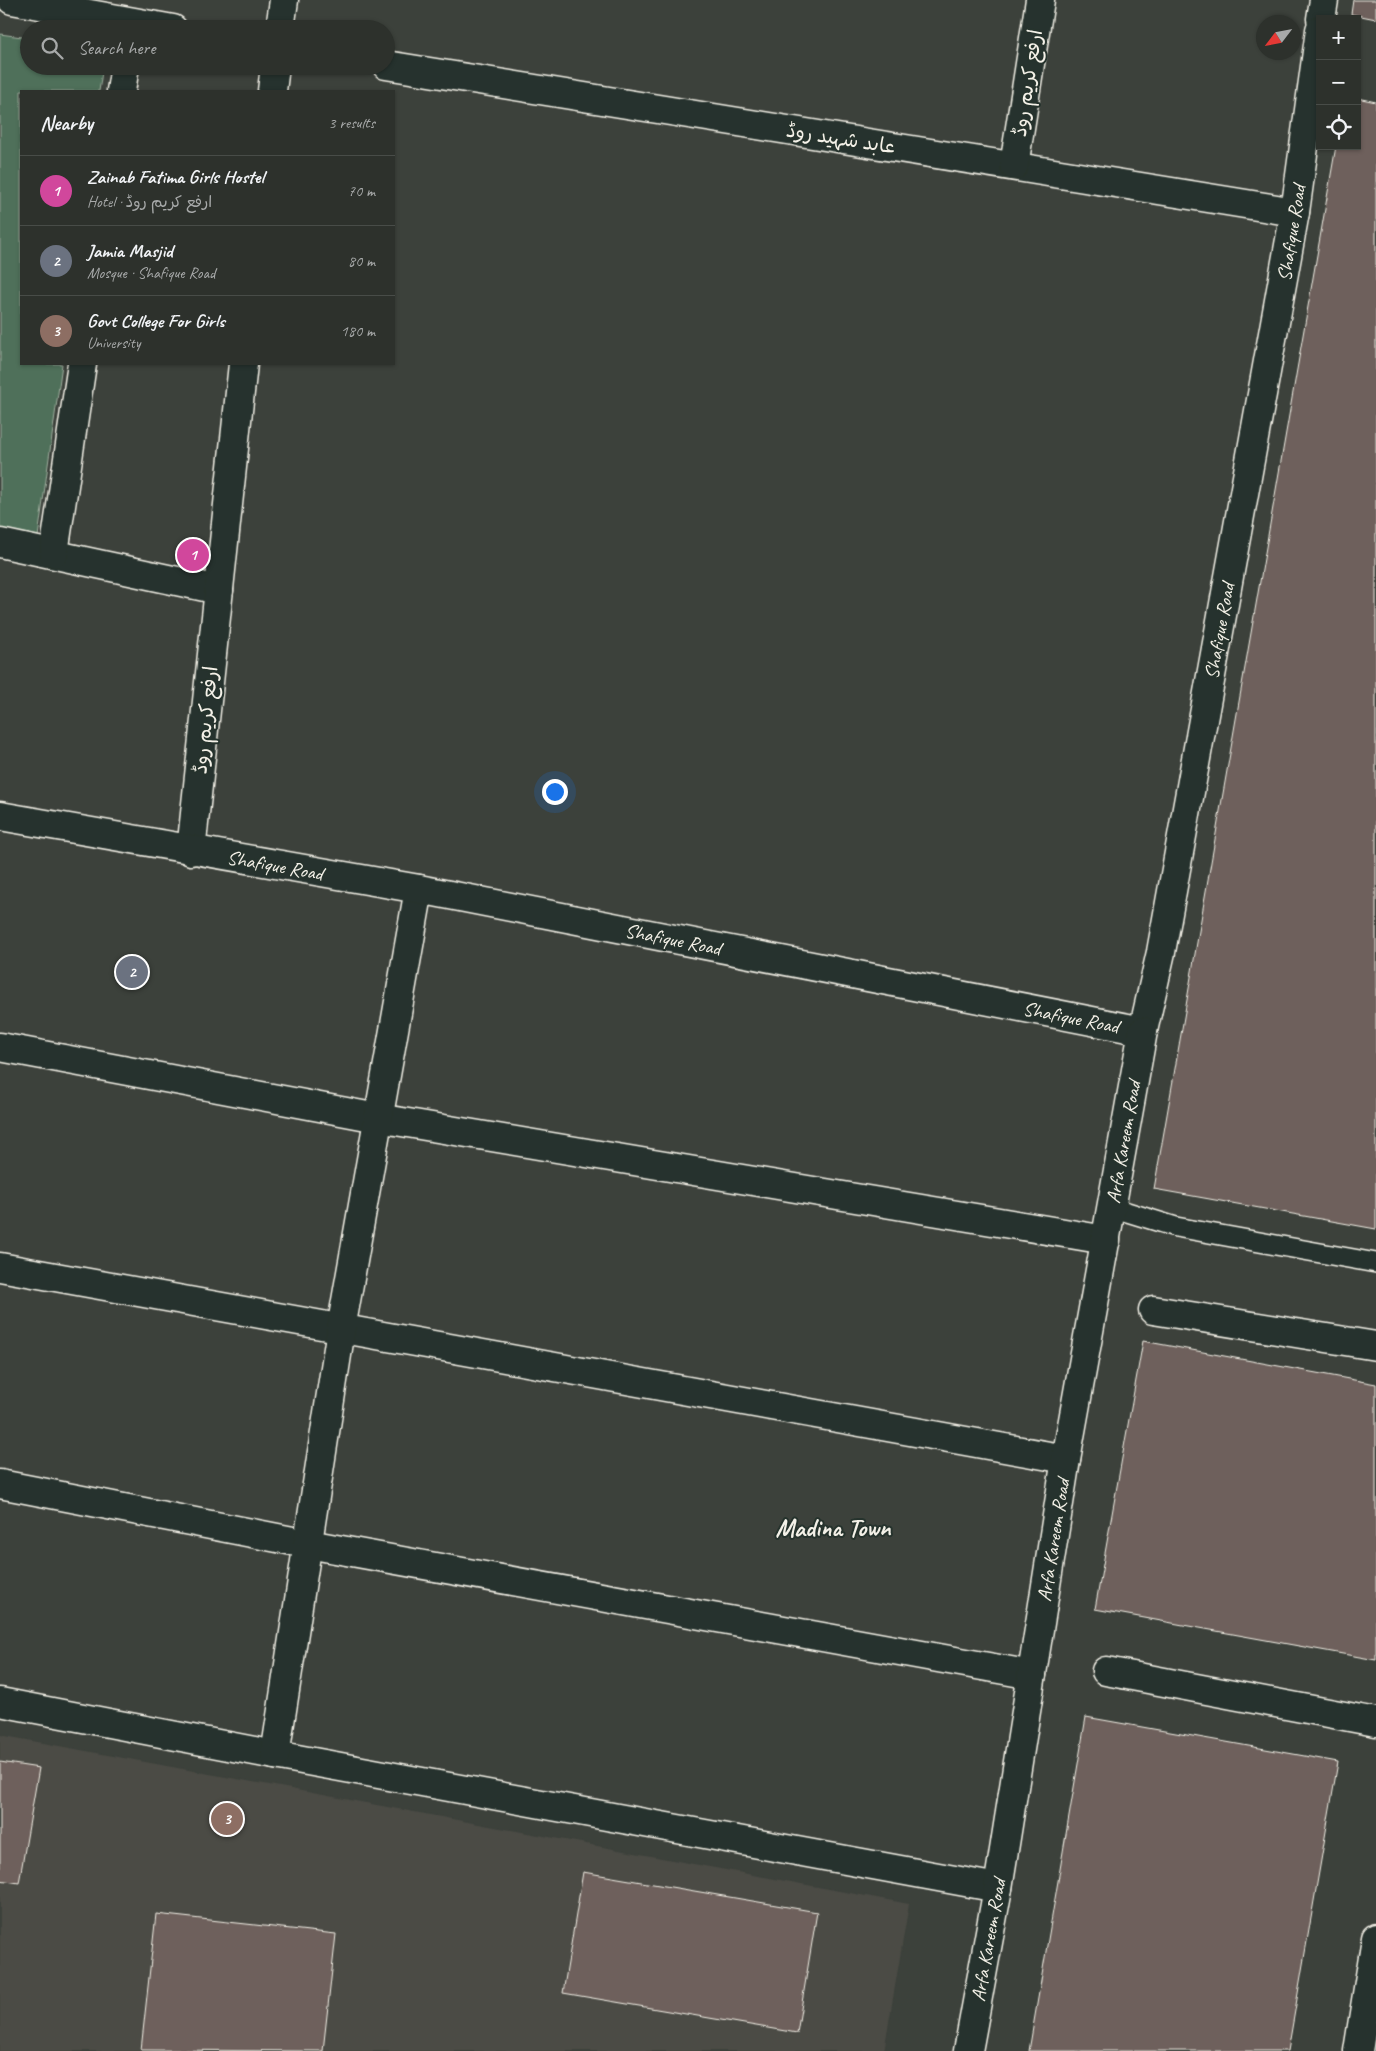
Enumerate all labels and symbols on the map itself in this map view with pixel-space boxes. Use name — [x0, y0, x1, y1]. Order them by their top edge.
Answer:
north arrow — [1256, 15, 1301, 60]
street label: ارفع کریم روڈ — [1007, 28, 1050, 139]
street label: عابد شہید روڈ — [785, 118, 897, 159]
street label: Shafique Road — [1272, 180, 1312, 283]
pin: 1 — [177, 536, 209, 574]
street label: Shafique Road — [1199, 578, 1241, 681]
street label: ارفع کریم روڈ — [187, 665, 226, 775]
your location — [542, 779, 568, 805]
street label: Shafique Road — [225, 845, 328, 887]
street label: Shafique Road — [623, 918, 726, 962]
pin: 2 — [116, 953, 148, 991]
street label: Shafique Road — [1021, 996, 1124, 1040]
street label: Arfa Kareem Road — [1100, 1076, 1147, 1205]
street label: Arfa Kareem Road — [1031, 1474, 1076, 1603]
district label: Madina Town — [776, 1512, 892, 1544]
pin: 3 — [211, 1800, 243, 1838]
street label: Arfa Kareem Road — [965, 1874, 1012, 2003]

